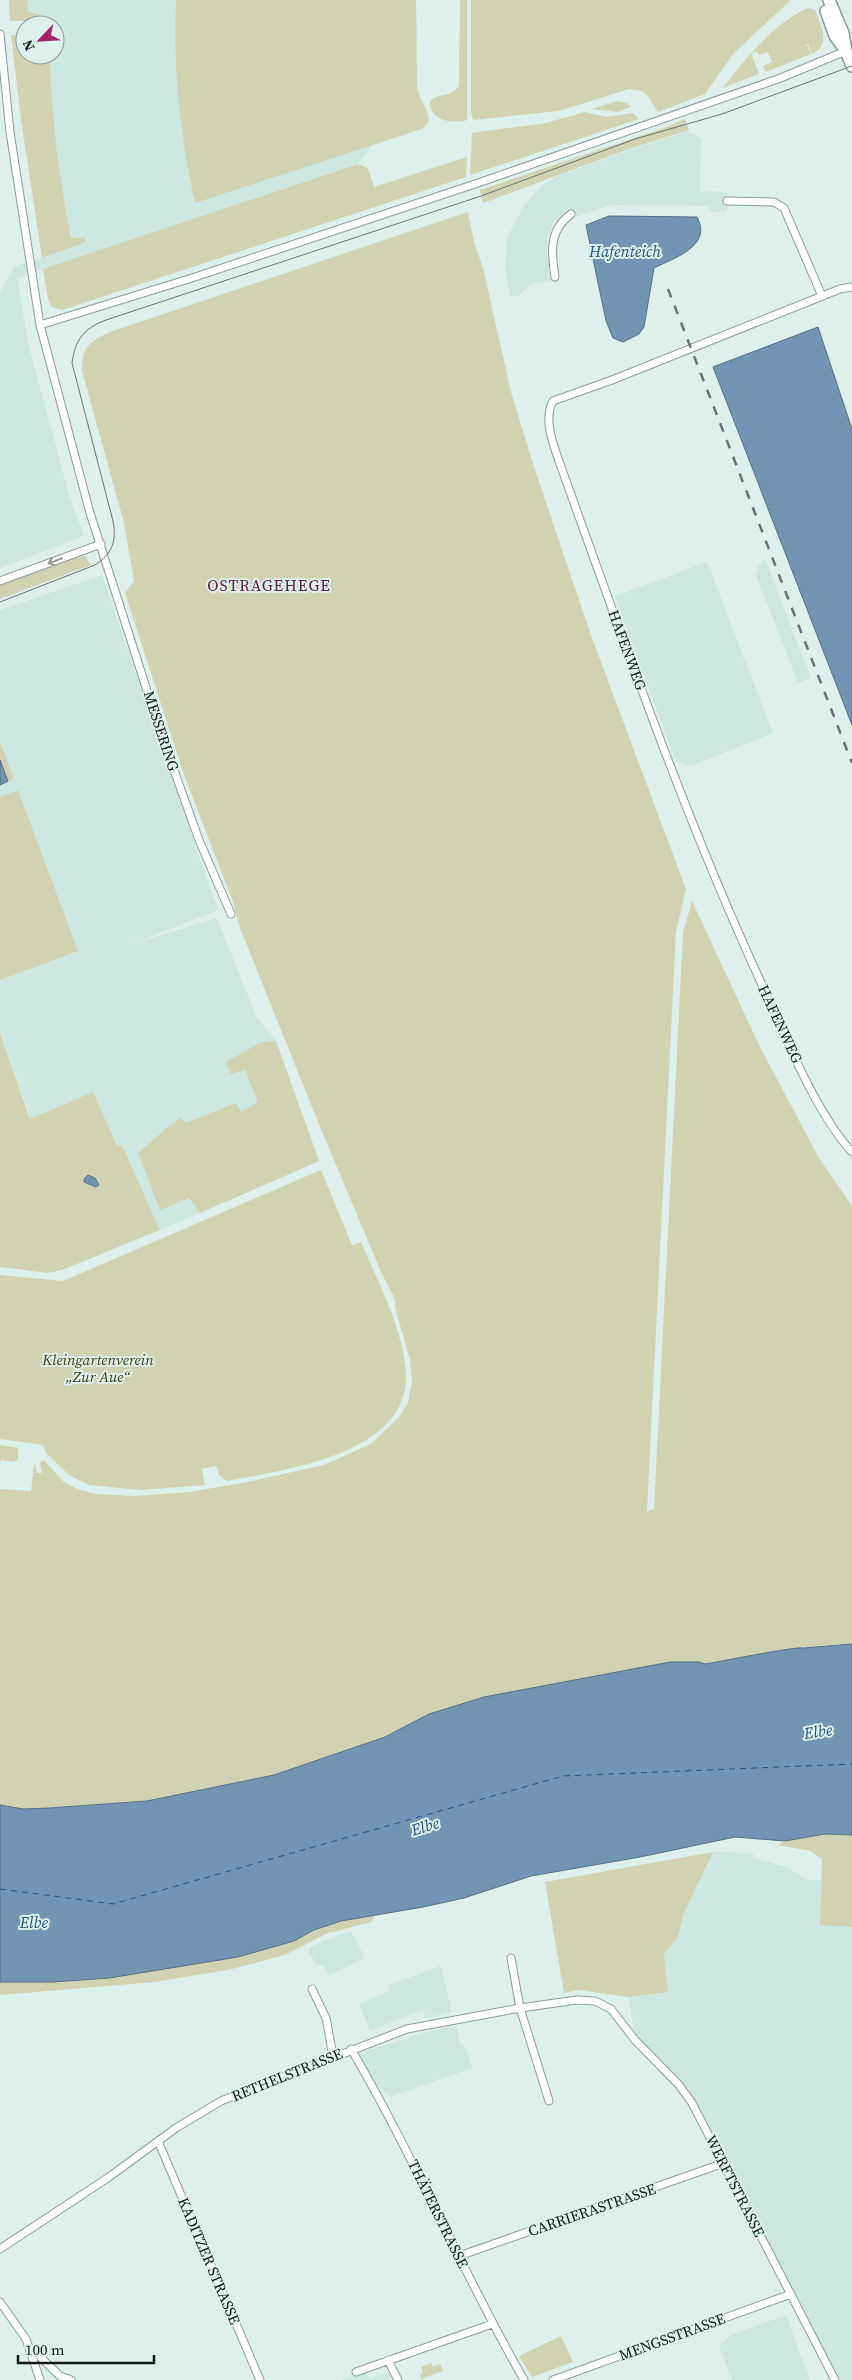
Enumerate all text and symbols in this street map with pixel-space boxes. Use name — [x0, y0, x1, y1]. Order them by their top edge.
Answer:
north arrow — [15, 15, 65, 65]
text: N — [17, 37, 39, 54]
water label: Hafenteich — [588, 240, 661, 262]
one-way arrow — [48, 557, 63, 566]
district label: OSTRAGEHEGE — [207, 574, 331, 596]
street label: HAFENWEG — [603, 607, 652, 693]
street label: MESSERING — [139, 688, 184, 774]
street label: HAFENWEG — [753, 981, 808, 1066]
park label: Kleingartenverein „Zur Aue“ — [41, 1349, 154, 1387]
water label: Elbe — [801, 1718, 834, 1744]
water label: Elbe — [407, 1811, 442, 1841]
water label: Elbe — [19, 1911, 49, 1933]
street label: RETHELSTRASSE — [228, 2043, 345, 2106]
street label: WERFTSTRASSE — [701, 2131, 770, 2240]
street label: THÄTERSTRASSE — [403, 2156, 474, 2272]
street label: CARRIERASTRASSE — [525, 2178, 659, 2241]
street label: KADITZER STRASSE — [173, 2194, 246, 2328]
street label: MENGSSTRASSE — [616, 2308, 728, 2365]
scale bar — [18, 2332, 154, 2364]
text: 100 m — [25, 2339, 65, 2360]

